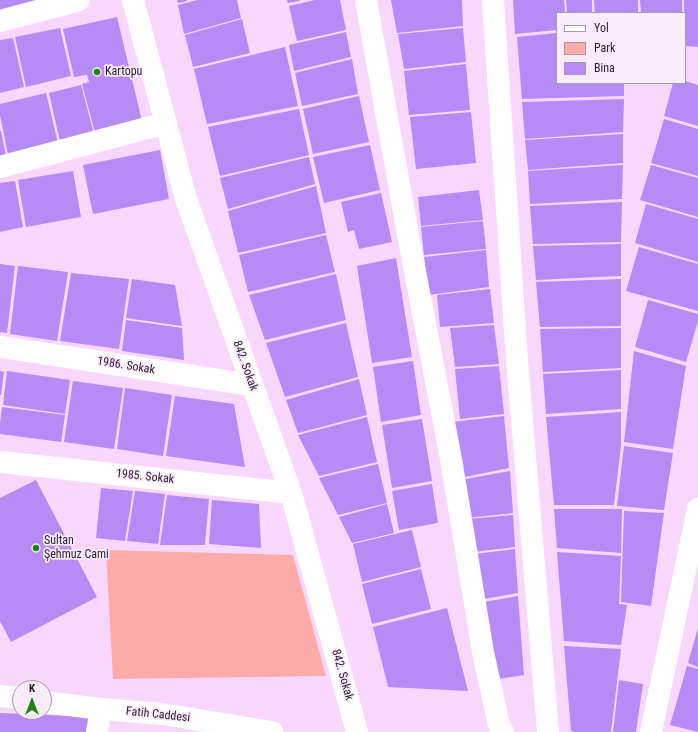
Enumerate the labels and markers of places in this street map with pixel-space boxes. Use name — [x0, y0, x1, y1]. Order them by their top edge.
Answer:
place label: Kartopu — [105, 65, 142, 79]
marker: Kartopu — [92, 67, 102, 77]
place label: Sultan Şehmuz Cami — [44, 534, 109, 562]
marker: Sultan Şehmuz Cami — [31, 543, 41, 553]

